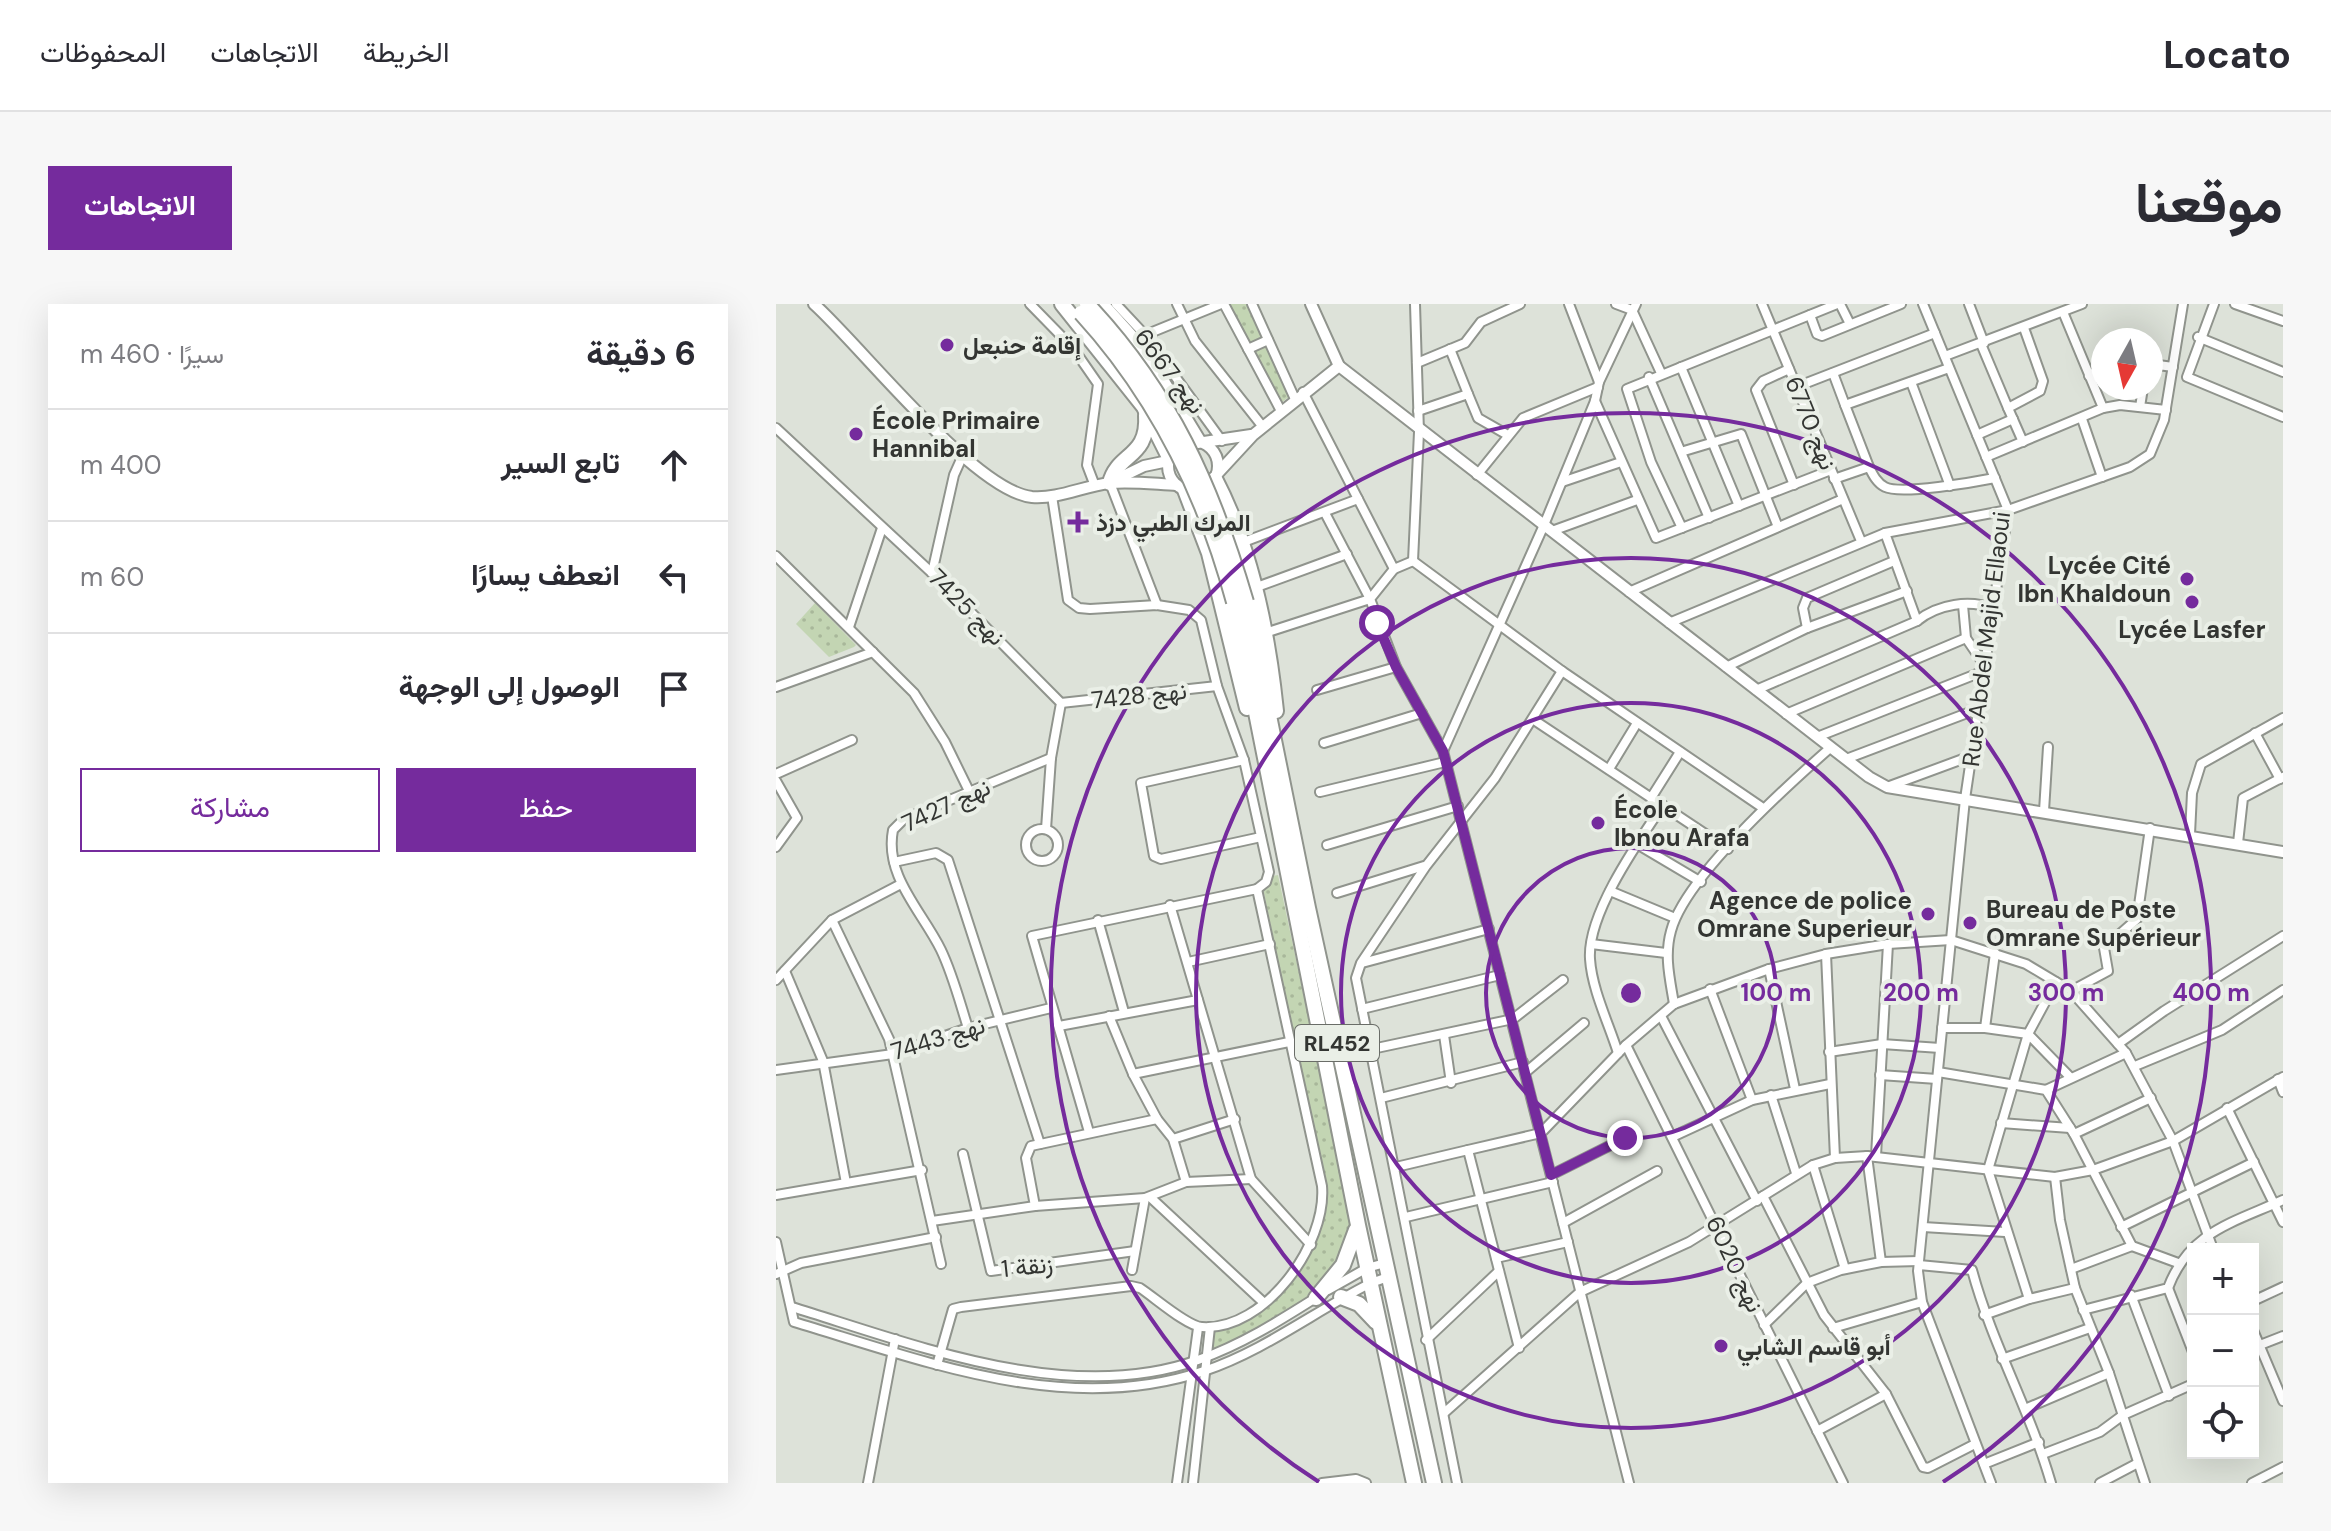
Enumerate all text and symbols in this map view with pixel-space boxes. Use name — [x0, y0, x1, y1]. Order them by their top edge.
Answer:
text: Locato — [2163, 30, 2291, 80]
text: المحفوظات — [40, 34, 166, 71]
text: الاتجاهات — [210, 34, 319, 71]
text: الخريطة — [363, 34, 449, 71]
button: الاتجاهات — [48, 166, 232, 250]
text: موقعنا — [2135, 166, 2283, 239]
street label: نهج 6667 — [1126, 322, 1212, 421]
north arrow — [2091, 328, 2163, 400]
place label: إقامة حنبعل — [963, 330, 1081, 361]
text: 6 دقيقة — [586, 331, 696, 376]
marker: إقامة حنبعل — [938, 336, 956, 354]
text: سيرًا · 460 m — [80, 337, 224, 371]
street label: نهج 6770 — [1776, 372, 1844, 475]
place label: École Primaire Hannibal — [872, 404, 1040, 464]
marker: École Primaire Hannibal — [847, 425, 865, 443]
text: تابع السير — [501, 443, 620, 482]
icon: ahead — [652, 443, 696, 487]
text: 400 m — [80, 448, 161, 482]
place label: المرك الطبي دزذ — [1096, 507, 1251, 543]
street label: Rue Abdel Majid Ellaoui — [1955, 510, 2017, 768]
marker: المرك الطبي دزذ — [1067, 511, 1089, 533]
place label: Lycée Cité Ibn Khaldoun — [2017, 550, 2171, 609]
text: انعطف يسارًا — [471, 555, 620, 594]
icon: left — [652, 555, 696, 599]
text: 60 m — [80, 560, 144, 594]
street label: نهج 7425 — [921, 562, 1012, 653]
marker: Lycée Cité Ibn Khaldoun — [2178, 570, 2196, 588]
marker: Lycée Lasfer — [2183, 593, 2201, 611]
route start — [1359, 605, 1395, 641]
place label: Lycée Lasfer — [2118, 614, 2266, 645]
text: الوصول إلى الوجهة — [399, 667, 620, 706]
icon: arrive — [652, 667, 696, 711]
street label: نهج 7428 — [1090, 675, 1188, 717]
button: مشاركة — [80, 768, 380, 852]
button: حفظ — [396, 768, 696, 852]
street label: نهج 7427 — [897, 771, 996, 841]
place label: École Ibnou Arafa — [1614, 793, 1750, 853]
marker: École Ibnou Arafa — [1589, 814, 1607, 832]
place label: Agence de police Omrane Superieur — [1697, 885, 1912, 944]
place label: Bureau de Poste Omrane Supérieur — [1986, 894, 2201, 953]
marker: Agence de police Omrane Superieur — [1919, 905, 1937, 923]
marker: Bureau de Poste Omrane Supérieur — [1961, 914, 1979, 932]
text: 100 m — [1741, 977, 1811, 1008]
text: 200 m — [1883, 977, 1959, 1008]
text: 300 m — [2028, 977, 2104, 1008]
text: 400 m — [2172, 977, 2250, 1008]
centre of rings — [1617, 979, 1645, 1007]
street label: نهج 7443 — [887, 1009, 989, 1069]
road number: RL452 — [1295, 1025, 1379, 1061]
route end — [1607, 1120, 1643, 1156]
street label: نهج 6020 — [1697, 1211, 1771, 1318]
map controls — [2187, 1243, 2259, 1459]
button: + — [2187, 1243, 2259, 1315]
street label: زنقة 1 — [1000, 1248, 1054, 1284]
button: − — [2187, 1315, 2259, 1387]
place label: أبو قاسم الشابي — [1737, 1331, 1891, 1367]
marker: أبو قاسم الشابي — [1712, 1337, 1730, 1355]
button: locate — [2187, 1387, 2259, 1459]

